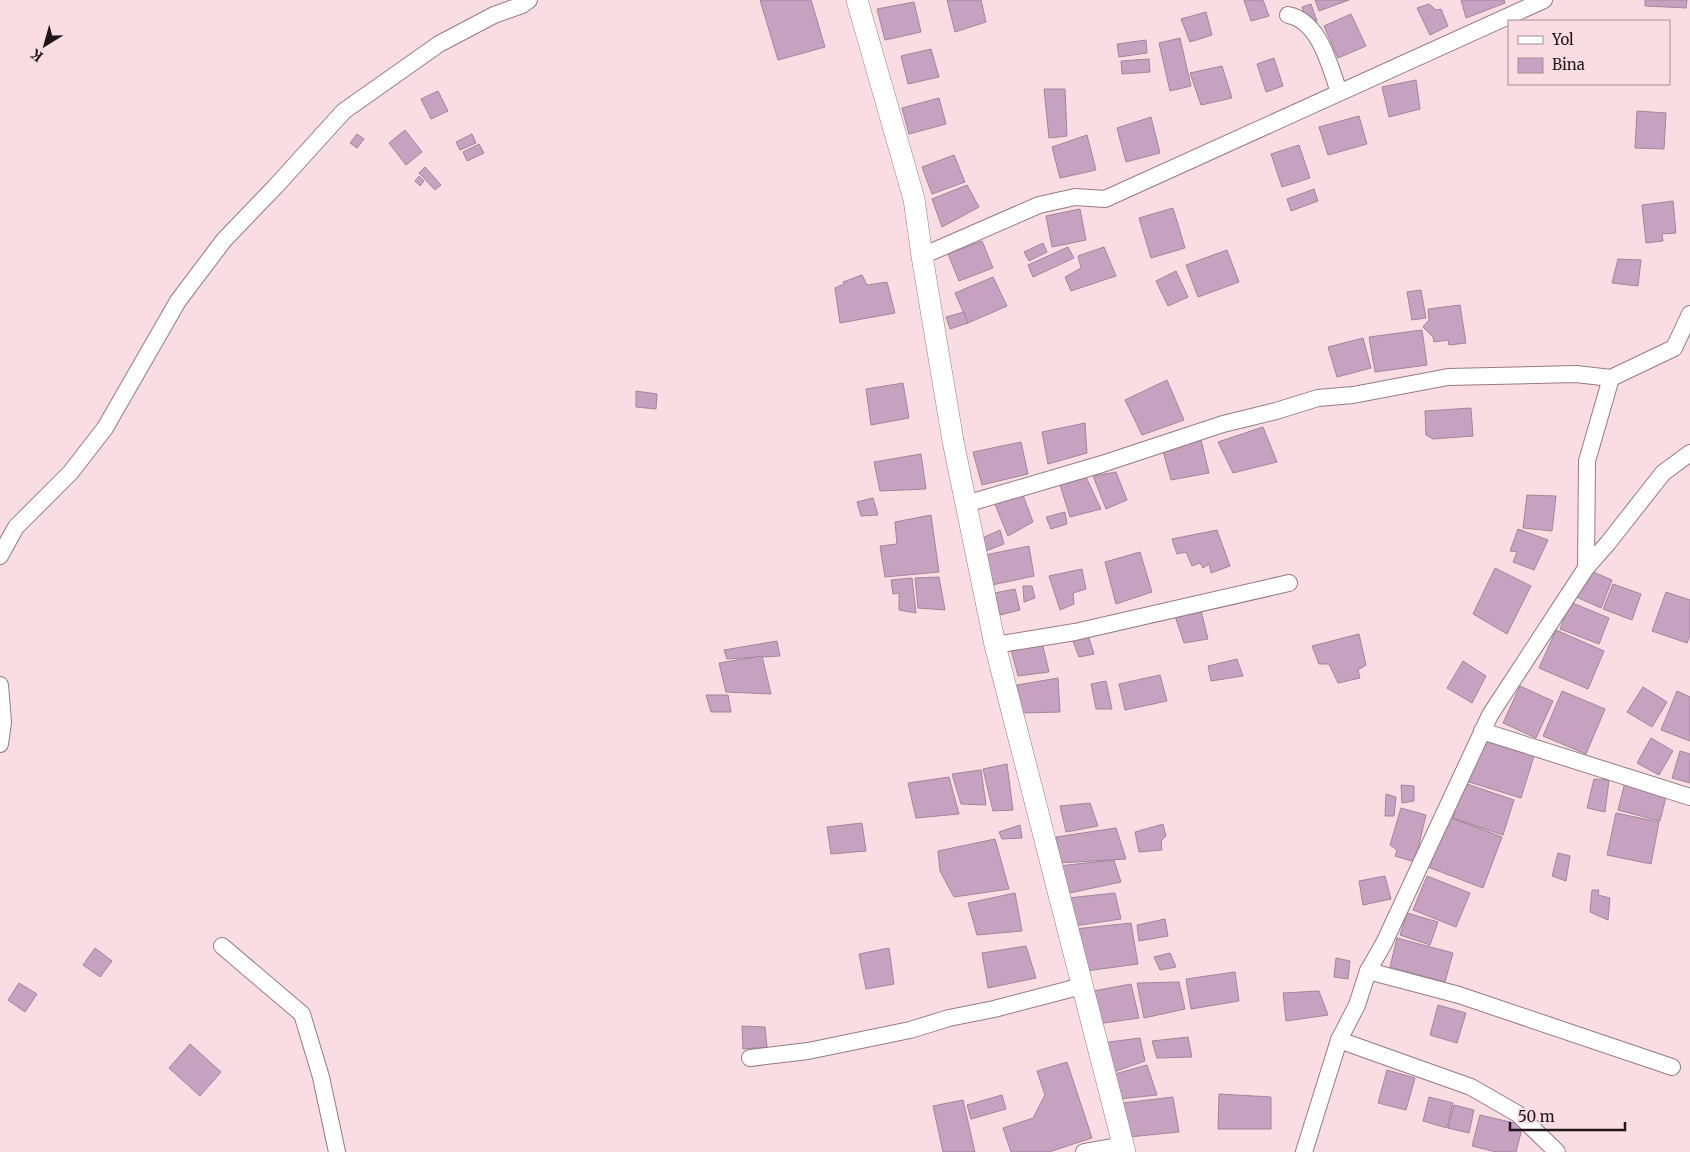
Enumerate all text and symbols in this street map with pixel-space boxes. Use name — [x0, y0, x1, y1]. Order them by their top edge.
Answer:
north arrow — [20, 20, 70, 70]
legend — [1508, 20, 1670, 85]
text: Yol — [1551, 30, 1574, 49]
text: K — [27, 45, 47, 66]
text: Bina — [1552, 55, 1585, 74]
scale bar — [1510, 1100, 1625, 1132]
text: 50 m — [1518, 1107, 1555, 1126]

